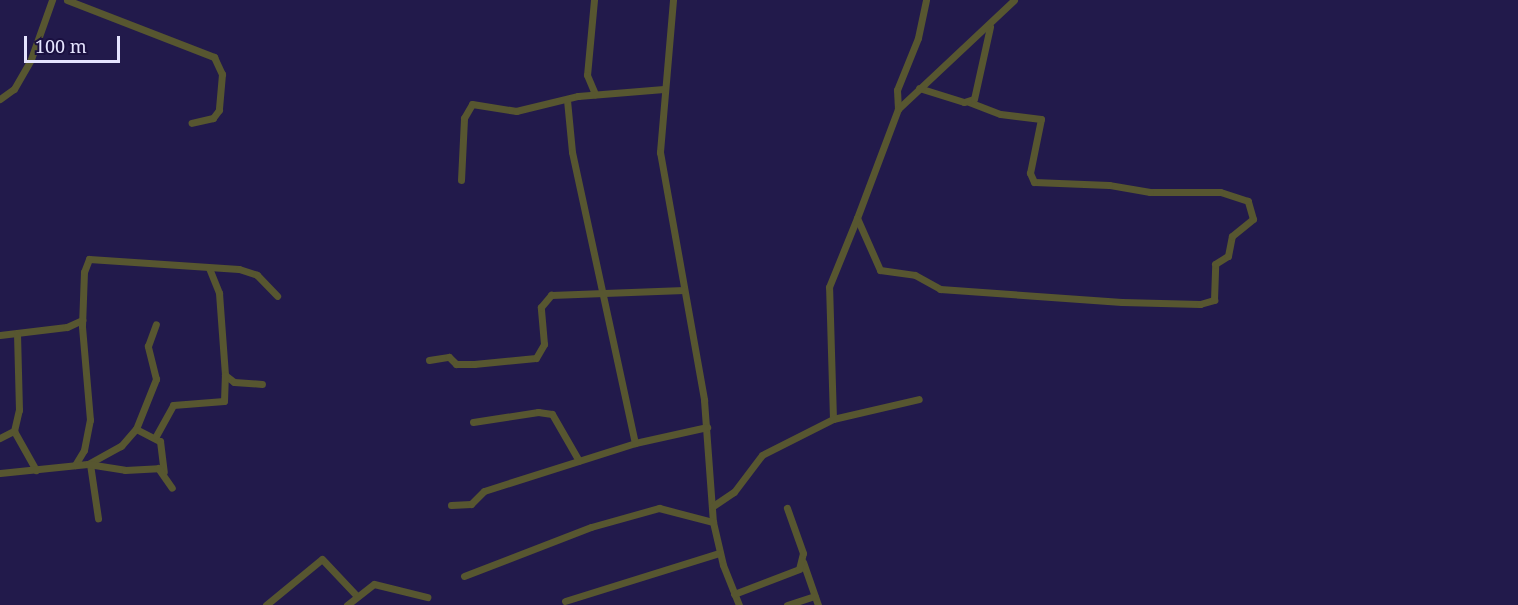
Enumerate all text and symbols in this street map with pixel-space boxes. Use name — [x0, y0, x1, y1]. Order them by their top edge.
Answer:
scale bar — [27, 24, 123, 62]
text: 100 m — [35, 34, 87, 58]

